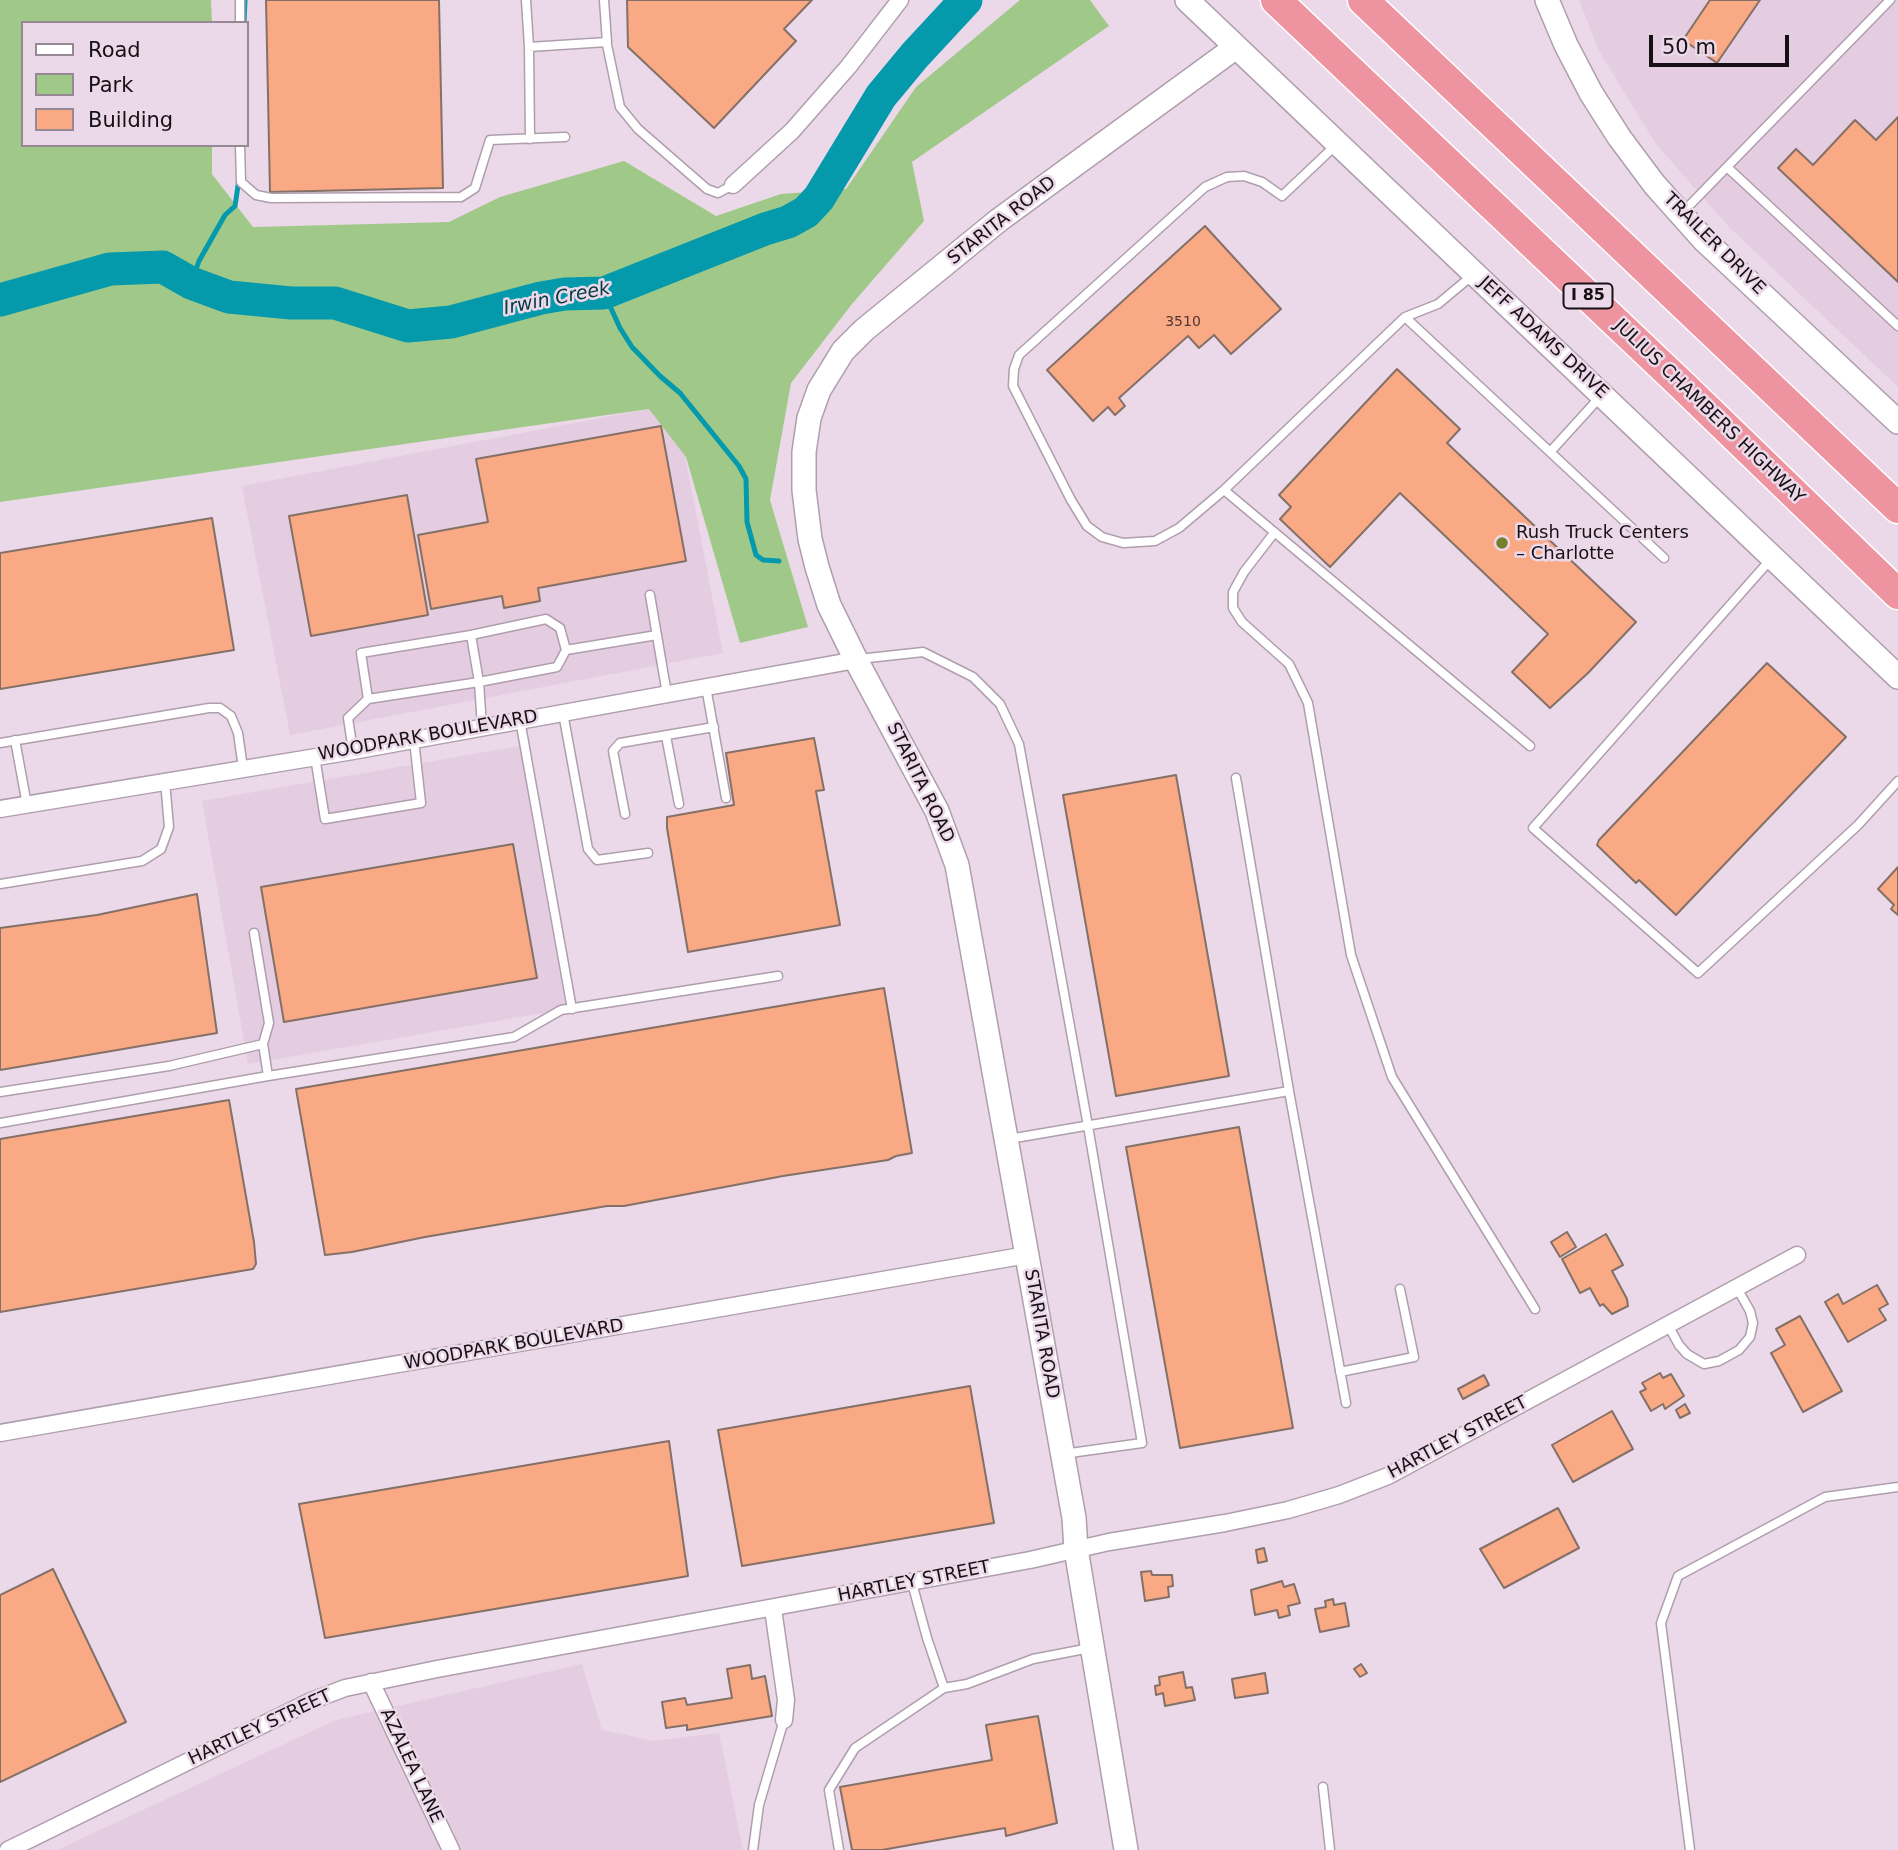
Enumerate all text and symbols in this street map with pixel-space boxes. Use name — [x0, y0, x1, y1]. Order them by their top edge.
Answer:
legend — [21, 21, 248, 147]
scale bar — [1653, 21, 1793, 65]
text: 50 m — [1662, 35, 1716, 59]
text: Road — [88, 38, 141, 62]
text: Park — [88, 73, 133, 97]
text: Building — [88, 108, 173, 132]
street label: STARITA ROAD — [944, 172, 1060, 270]
street label: TRAILER DRIVE — [1658, 188, 1770, 300]
street label: JEFF ADAMS DRIVE — [1474, 272, 1612, 404]
water label: Irwin Creek — [502, 278, 612, 320]
road number: I 85 — [1564, 284, 1612, 308]
house number: 3510 — [1165, 314, 1201, 330]
street label: JULIUS CHAMBERS HIGHWAY — [1609, 315, 1809, 509]
place label: Rush Truck Centers – Charlotte — [1516, 522, 1689, 564]
marker: Rush Truck Centers – Charlotte — [1494, 535, 1510, 551]
street label: WOODPARK BOULEVARD — [316, 706, 540, 766]
street label: STARITA ROAD — [882, 719, 958, 847]
street label: STARITA ROAD — [1019, 1267, 1063, 1401]
street label: WOODPARK BOULEVARD — [402, 1315, 626, 1375]
street label: HARTLEY STREET — [1385, 1392, 1531, 1484]
street label: HARTLEY STREET — [836, 1557, 992, 1607]
street label: HARTLEY STREET — [185, 1685, 335, 1771]
street label: AZALEA LANE — [375, 1705, 447, 1827]

